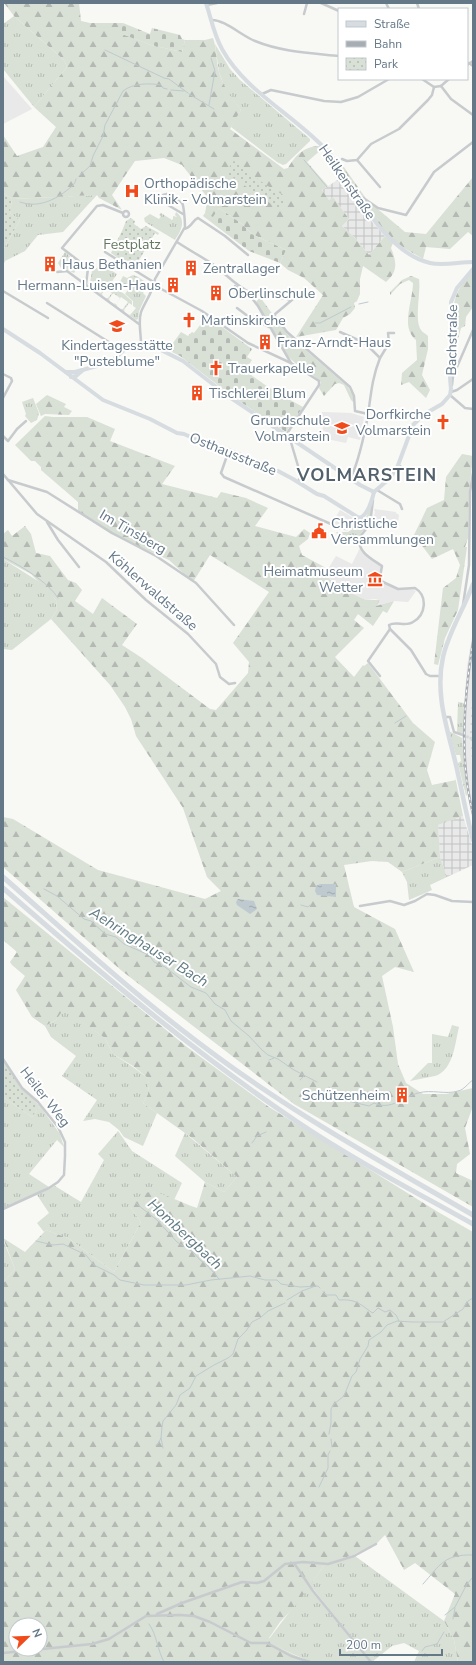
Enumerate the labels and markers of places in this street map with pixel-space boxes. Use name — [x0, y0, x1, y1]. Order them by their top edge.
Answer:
place label: Orthopädische Klinik - Volmarstein — [144, 174, 267, 209]
hospital icon: Orthopädische Klinik - Volmarstein — [123, 182, 141, 200]
building icon: Haus Bethanien — [41, 255, 59, 273]
place label: Haus Bethanien — [62, 255, 162, 274]
building icon: Zentrallager — [182, 259, 200, 277]
place label: Zentrallager — [203, 259, 280, 278]
place label: Hermann-Luisen-Haus — [17, 276, 161, 295]
building icon: Hermann-Luisen-Haus — [164, 276, 182, 294]
building icon: Oberlinschule — [207, 284, 225, 302]
place label: Oberlinschule — [228, 284, 315, 303]
church icon: Martinskirche — [180, 311, 198, 329]
place label: Martinskirche — [201, 311, 286, 330]
school or university icon: Kindertagesstätte "Pusteblume" — [108, 317, 126, 335]
building icon: Franz-Arndt-Haus — [256, 333, 274, 351]
place label: Franz-Arndt-Haus — [277, 333, 391, 352]
place label: Kindertagesstätte "Pusteblume" — [61, 336, 173, 371]
church icon: Trauerkapelle — [207, 359, 225, 377]
place label: Trauerkapelle — [228, 359, 314, 378]
building icon: Tischlerei Blum — [188, 384, 206, 402]
place label: Tischlerei Blum — [209, 384, 306, 403]
place label: Dorfkirche Volmarstein — [355, 405, 431, 440]
place label: Grundschule Volmarstein — [250, 411, 330, 446]
church icon: Dorfkirche Volmarstein — [434, 413, 452, 431]
school or university icon: Grundschule Volmarstein — [333, 419, 351, 437]
place label: Christliche Versammlungen — [330, 514, 434, 549]
public building icon: Christliche Versammlungen — [310, 522, 328, 540]
place label: Heimatmuseum Wetter — [263, 562, 363, 597]
museum icon: Heimatmuseum Wetter — [366, 570, 384, 588]
place label: Schützenheim — [302, 1086, 390, 1105]
building icon: Schützenheim — [393, 1086, 411, 1104]

